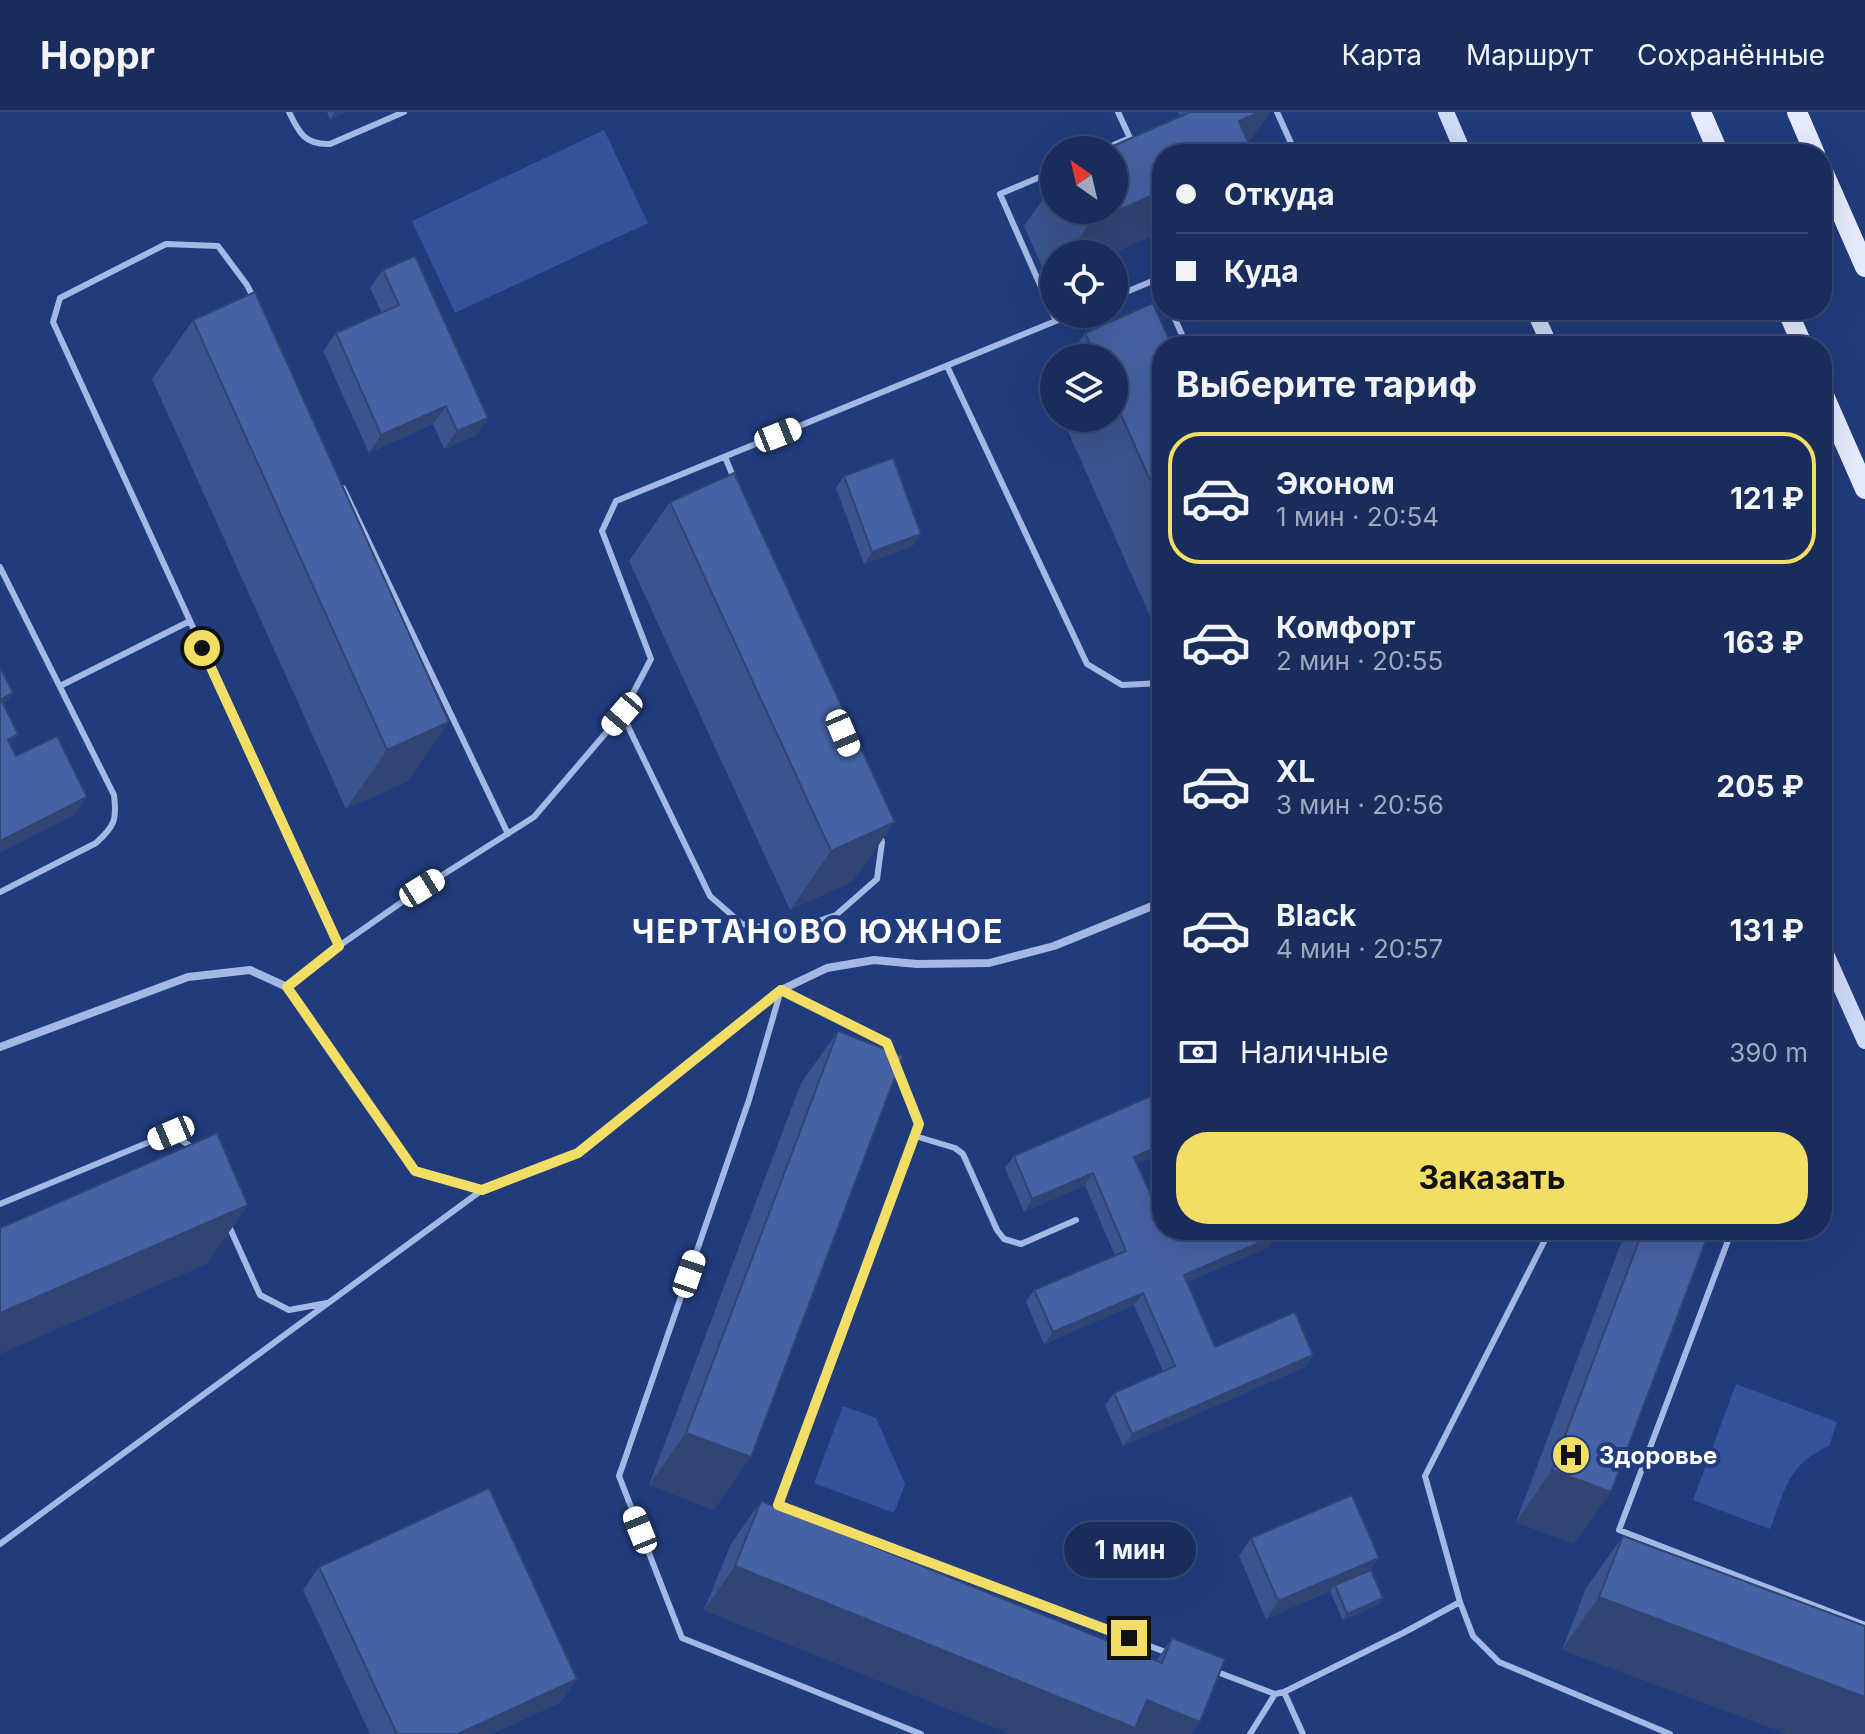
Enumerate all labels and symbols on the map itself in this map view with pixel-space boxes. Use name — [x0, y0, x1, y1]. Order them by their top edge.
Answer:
north arrow — [1040, 136, 1128, 224]
car — [751, 415, 805, 455]
route start — [184, 630, 220, 666]
car — [597, 688, 647, 740]
car — [823, 706, 863, 760]
car — [395, 865, 449, 911]
district label: ЧЕРТАНОВО ЮЖНОЕ — [632, 912, 1004, 951]
car — [144, 1113, 198, 1153]
car — [670, 1247, 708, 1301]
hospital icon: Здоровье — [1550, 1434, 1592, 1476]
place label: Здоровье — [1599, 1441, 1717, 1470]
car — [620, 1503, 660, 1557]
callout: 1 мин — [1063, 1522, 1195, 1578]
route end — [1111, 1620, 1147, 1656]

